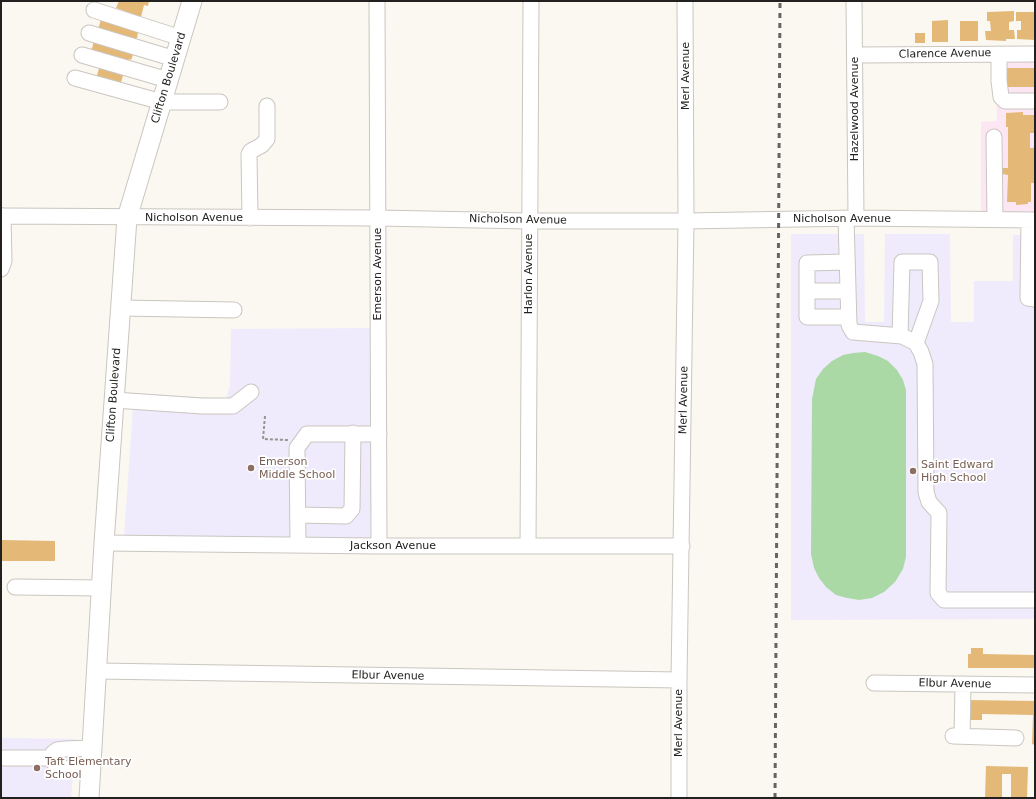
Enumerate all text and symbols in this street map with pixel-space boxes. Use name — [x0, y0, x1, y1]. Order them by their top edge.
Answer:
street label: Clifton Boulevard — [149, 31, 189, 125]
street label: Merl Avenue — [679, 42, 693, 110]
street label: Clarence Avenue — [899, 47, 991, 61]
street label: Hazelwood Avenue — [848, 57, 862, 161]
street label: Nicholson Avenue — [145, 211, 243, 225]
street label: Nicholson Avenue — [793, 212, 891, 226]
street label: Nicholson Avenue — [469, 213, 567, 227]
street label: Emerson Avenue — [371, 228, 385, 320]
street label: Harlon Avenue — [522, 234, 536, 314]
street label: Clifton Boulevard — [104, 347, 124, 443]
street label: Merl Avenue — [677, 366, 691, 434]
place label: Emerson Middle School — [259, 455, 335, 481]
place label: Saint Edward High School — [921, 458, 994, 484]
marker: Emerson Middle School — [246, 463, 256, 473]
marker: Saint Edward High School — [908, 466, 918, 476]
street label: Jackson Avenue — [350, 539, 436, 553]
street label: Elbur Avenue — [351, 669, 425, 683]
street label: Elbur Avenue — [918, 677, 992, 691]
street label: Merl Avenue — [672, 689, 686, 757]
place label: Taft Elementary School — [45, 755, 131, 781]
marker: Taft Elementary School — [32, 763, 42, 773]

